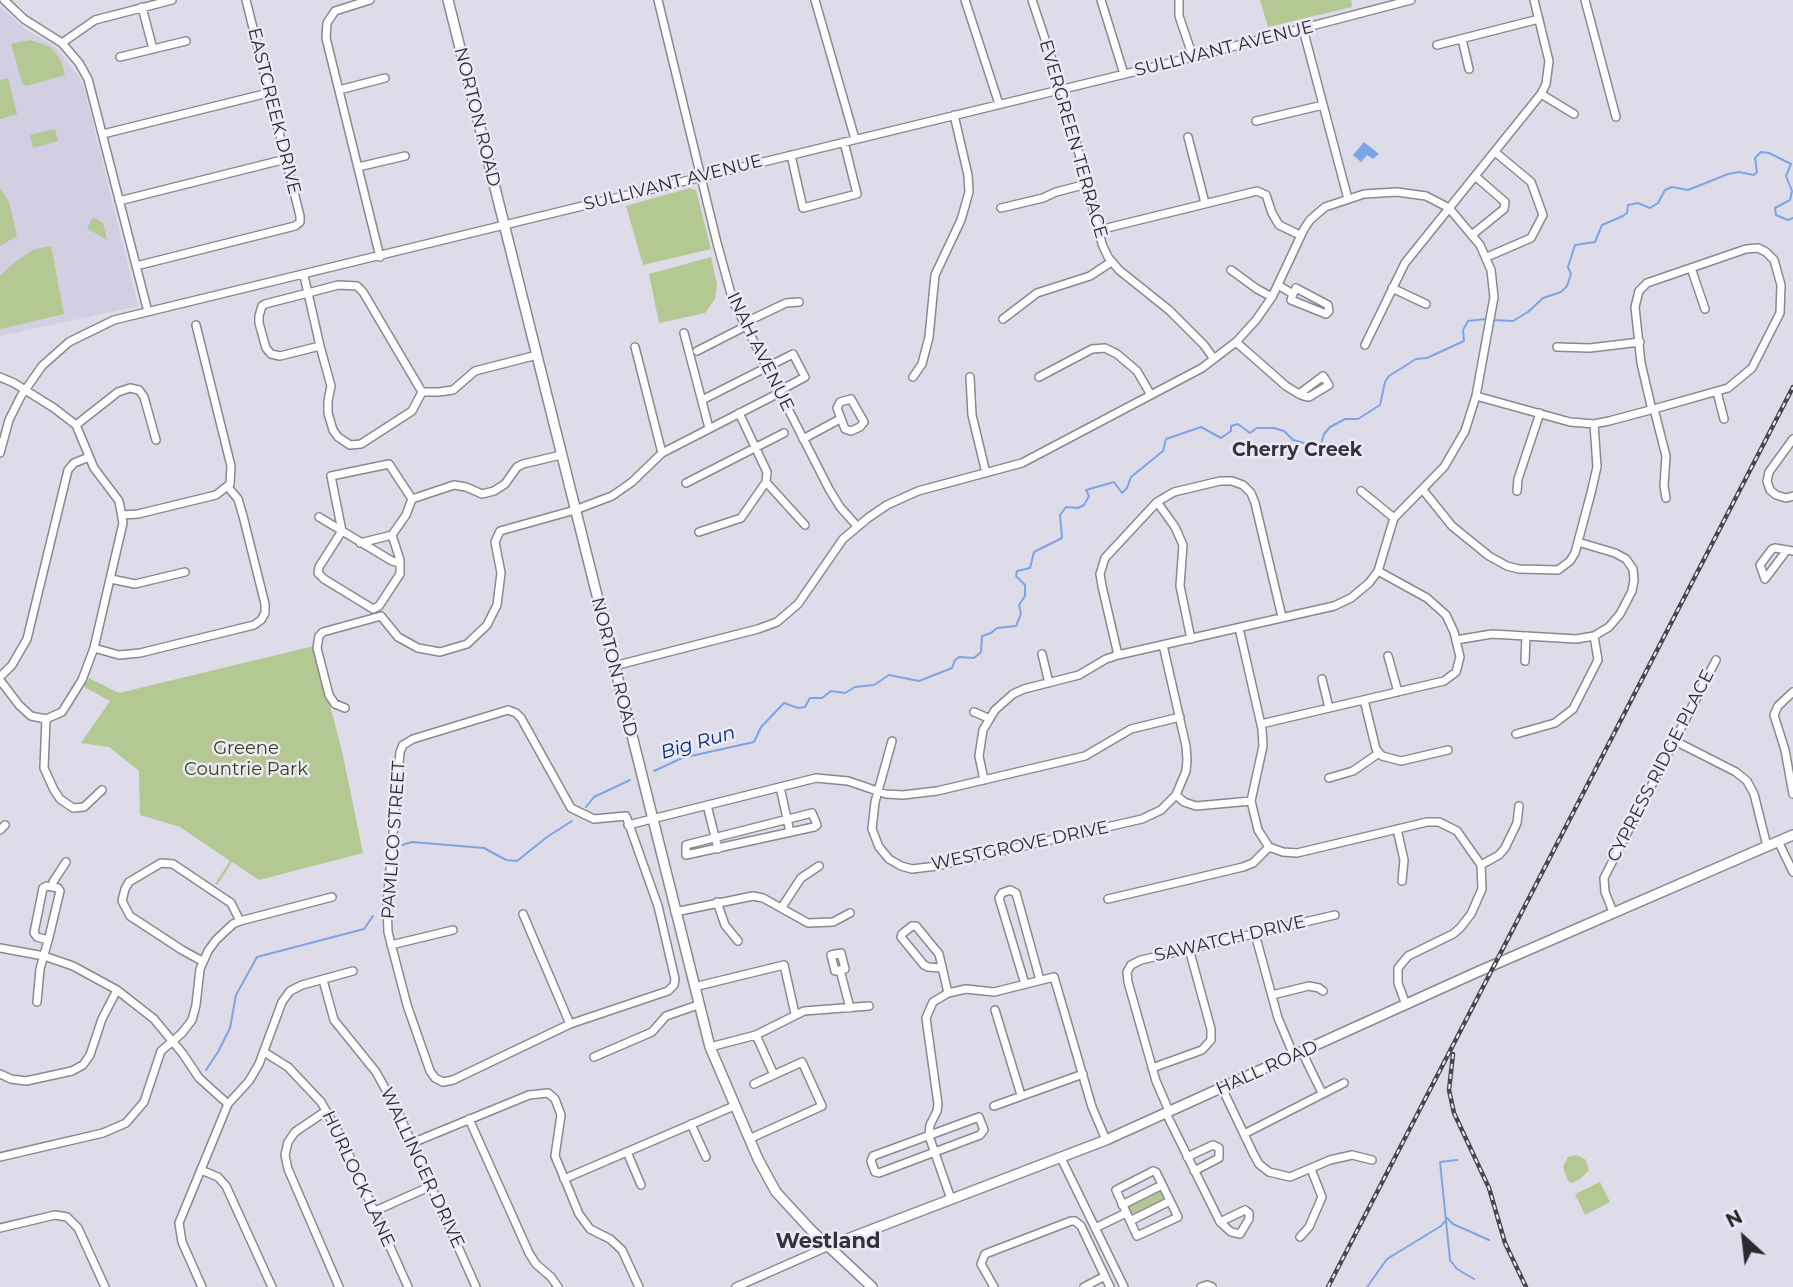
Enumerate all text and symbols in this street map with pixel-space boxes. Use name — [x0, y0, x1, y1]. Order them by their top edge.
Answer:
street label: SULLIVANT AVENUE — [1132, 16, 1316, 82]
street label: EASTCREEK DRIVE — [243, 26, 305, 196]
street label: EVERGREEN TERRACE — [1034, 37, 1112, 241]
street label: NORTON ROAD — [449, 45, 505, 189]
street label: SULLIVANT AVENUE — [581, 150, 765, 216]
street label: INAH AVENUE — [722, 289, 798, 415]
district label: Cherry Creek — [1232, 439, 1362, 461]
street label: NORTON ROAD — [586, 595, 642, 739]
street label: CYPRESS RIDGE PLACE — [1603, 666, 1719, 866]
water label: Big Run — [658, 721, 738, 765]
park label: Greene Countrie Park — [184, 738, 308, 780]
street label: PAMLICO STREET — [378, 760, 410, 920]
street label: WESTGROVE DRIVE — [929, 817, 1111, 875]
street label: SAWATCH DRIVE — [1152, 911, 1308, 967]
street label: HALL ROAD — [1213, 1036, 1321, 1100]
street label: WALLINGER DRIVE — [375, 1084, 469, 1252]
street label: HURLOCK LANE — [317, 1107, 399, 1251]
north arrow — [1709, 1203, 1779, 1273]
text: N — [1722, 1205, 1746, 1233]
district label: Westland — [775, 1229, 881, 1255]

